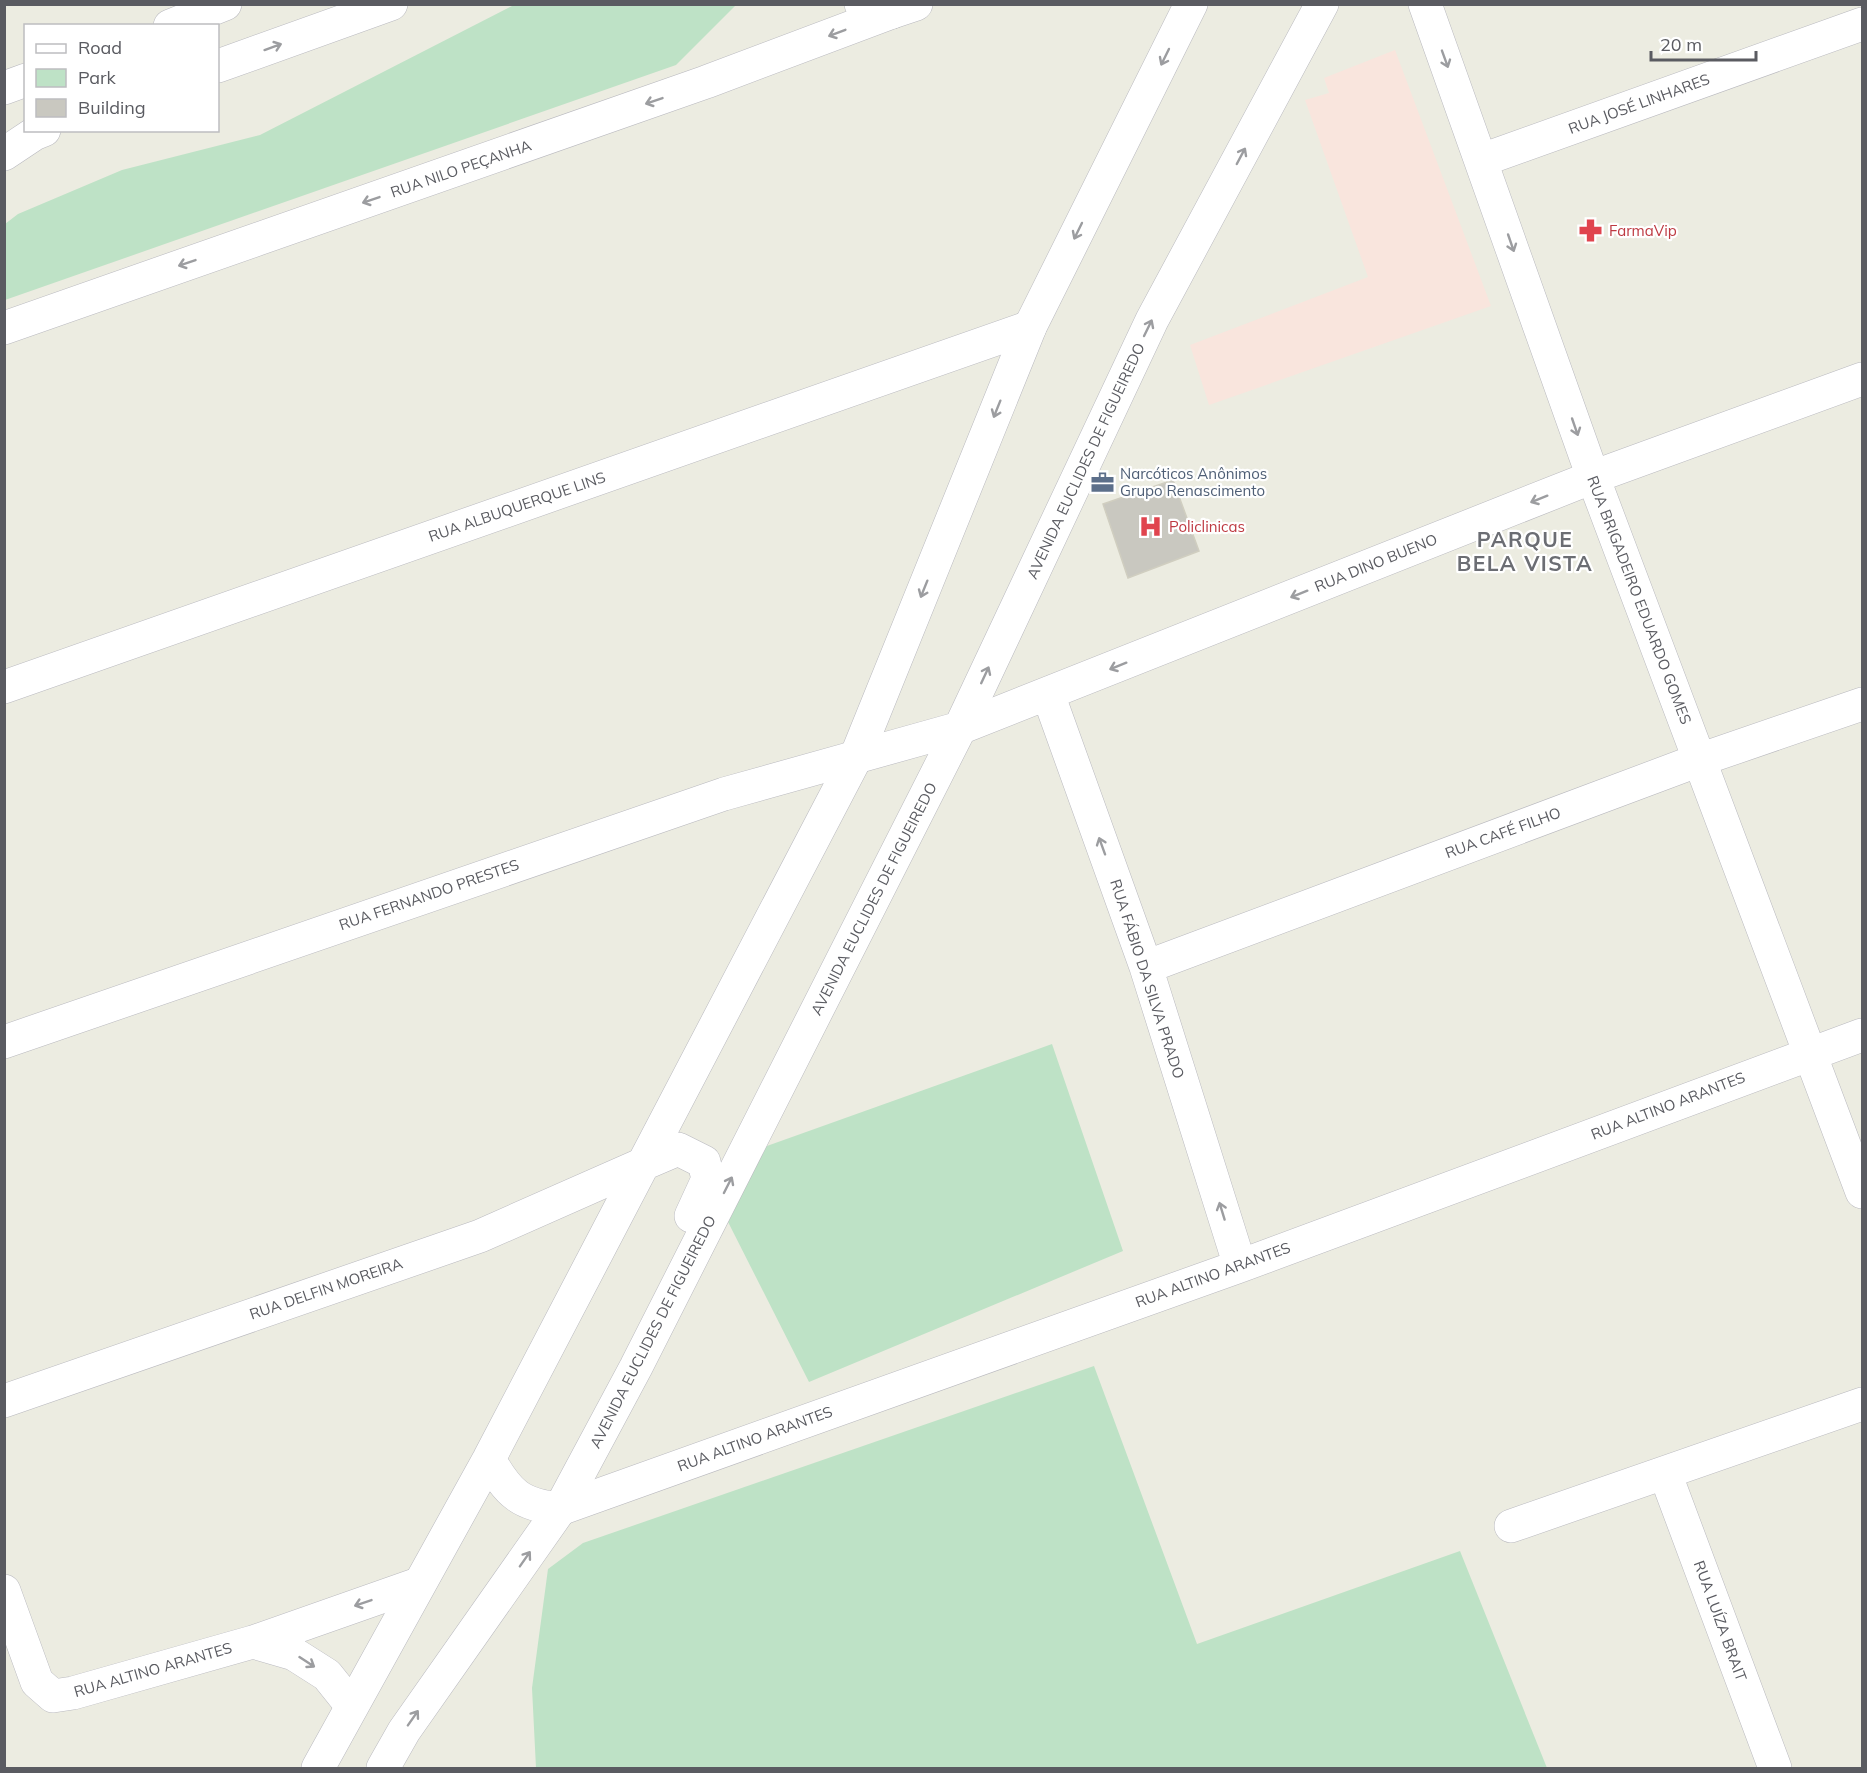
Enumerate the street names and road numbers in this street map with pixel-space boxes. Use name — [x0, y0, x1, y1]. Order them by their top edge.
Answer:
street label: RUA JOSÉ LINHARES — [1566, 69, 1712, 138]
street label: RUA NILO PEÇANHA — [388, 136, 534, 202]
street label: AVENIDA EUCLIDES DE FIGUEIREDO — [1022, 340, 1149, 582]
street label: RUA ALBUQUERQUE LINS — [426, 467, 608, 546]
street label: RUA BRIGADEIRO EDUARDO GOMES — [1583, 473, 1696, 727]
street label: RUA DINO BUENO — [1312, 529, 1440, 596]
street label: AVENIDA EUCLIDES DE FIGUEIREDO — [806, 779, 941, 1018]
street label: RUA CAFÉ FILHO — [1442, 803, 1563, 862]
street label: RUA FERNANDO PRESTES — [336, 855, 521, 934]
street label: RUA FÁBIO DA SILVA PRADO — [1106, 877, 1189, 1081]
street label: RUA ALTINO ARANTES — [1588, 1067, 1748, 1144]
street label: AVENIDA EUCLIDES DE FIGUEIREDO — [585, 1212, 720, 1451]
street label: RUA ALTINO ARANTES — [1133, 1238, 1293, 1311]
street label: RUA DELFIN MOREIRA — [247, 1253, 405, 1324]
street label: RUA ALTINO ARANTES — [675, 1402, 835, 1475]
street label: RUA LUÍZA BRAIT — [1690, 1558, 1751, 1684]
street label: RUA ALTINO ARANTES — [72, 1638, 234, 1701]

